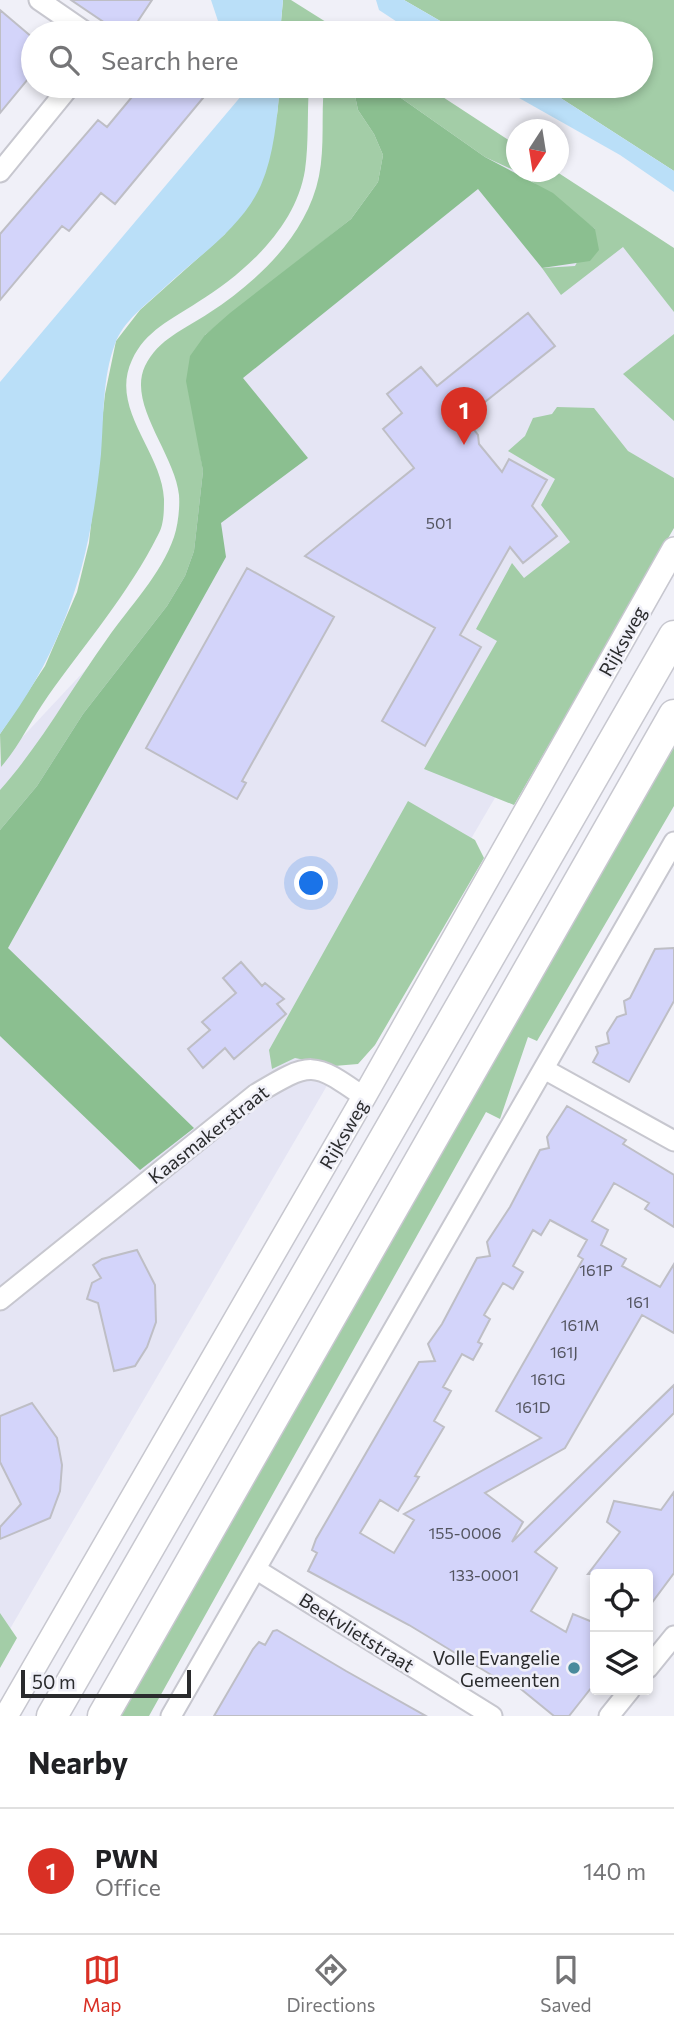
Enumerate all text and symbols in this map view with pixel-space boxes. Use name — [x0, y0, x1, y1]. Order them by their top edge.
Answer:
search box — [21, 21, 653, 98]
icon: search — [45, 41, 83, 79]
text: Search here — [101, 44, 239, 75]
north arrow — [506, 119, 569, 182]
pin: 1 — [441, 387, 487, 445]
house number: 501 — [426, 513, 452, 532]
street label: Rijksweg — [593, 602, 651, 680]
your location — [294, 866, 328, 900]
street label: Kaasmakerstraat — [143, 1080, 273, 1188]
street label: Rijksweg — [314, 1095, 372, 1173]
house number: 161P — [579, 1260, 613, 1279]
house number: 161 — [626, 1292, 650, 1311]
house number: 161M — [561, 1315, 599, 1334]
house number: 161J — [550, 1342, 578, 1361]
house number: 161G — [530, 1369, 566, 1388]
house number: 161D — [515, 1397, 551, 1416]
house number: 155-0006 — [428, 1523, 502, 1542]
house number: 133-0001 — [449, 1565, 519, 1584]
map controls — [590, 1569, 653, 1695]
button: locate — [590, 1569, 653, 1632]
street label: Beekvlietstraat — [295, 1587, 419, 1677]
button: layers — [590, 1632, 653, 1695]
place label: Volle Evangelie Gemeenten — [432, 1646, 560, 1691]
marker: Volle Evangelie Gemeenten — [566, 1660, 582, 1676]
scale bar — [21, 1667, 191, 1699]
text: 50 m — [32, 1670, 76, 1693]
text: Nearby — [28, 1743, 128, 1780]
text: PWN — [95, 1842, 158, 1873]
text: 1 — [46, 1857, 56, 1885]
text: 140 m — [583, 1857, 646, 1885]
text: Office — [95, 1873, 161, 1901]
tab: Map — [82, 1951, 122, 2016]
tab: Directions — [286, 1951, 376, 2016]
tab: Saved — [540, 1951, 592, 2016]

